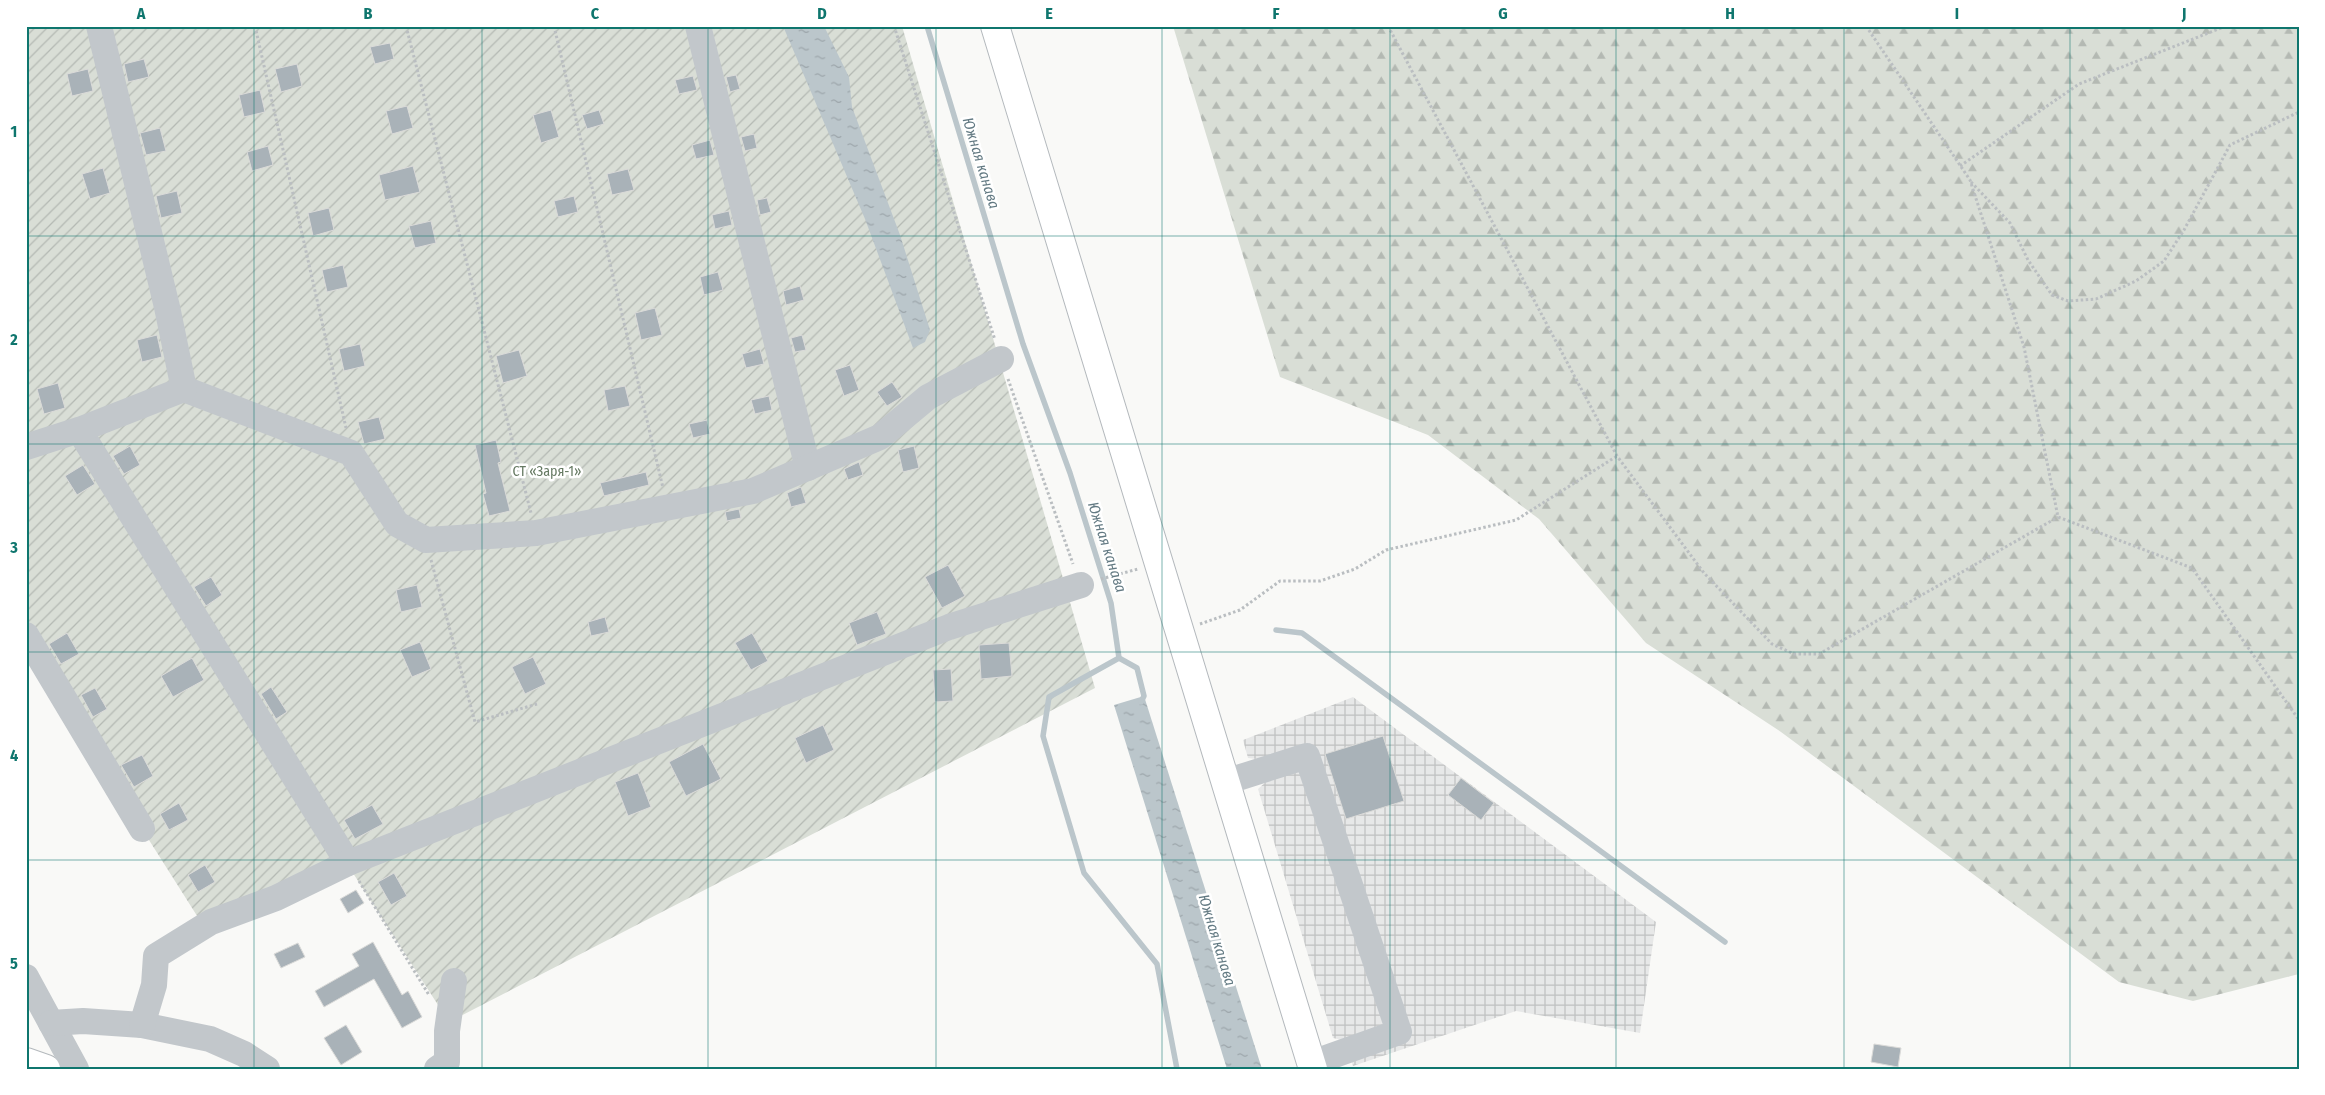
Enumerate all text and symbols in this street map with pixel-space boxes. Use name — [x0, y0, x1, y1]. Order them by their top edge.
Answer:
text: A — [136, 4, 146, 23]
text: B — [364, 4, 373, 23]
text: C — [591, 4, 600, 23]
text: D — [817, 4, 827, 23]
text: E — [1045, 4, 1053, 23]
text: F — [1272, 4, 1280, 23]
text: G — [1498, 4, 1508, 23]
text: H — [1725, 4, 1735, 23]
text: I — [1955, 4, 1959, 23]
text: J — [2181, 4, 2186, 23]
water label: Южная канава — [959, 115, 1003, 211]
text: 1 — [11, 122, 17, 141]
text: 2 — [9, 330, 18, 349]
park label: СТ «Заря-1» — [513, 463, 581, 480]
water label: Южная канава — [1084, 499, 1130, 595]
text: 3 — [9, 538, 18, 557]
text: 4 — [10, 746, 18, 765]
water label: Южная канава — [1195, 892, 1239, 988]
text: 5 — [10, 954, 18, 973]

